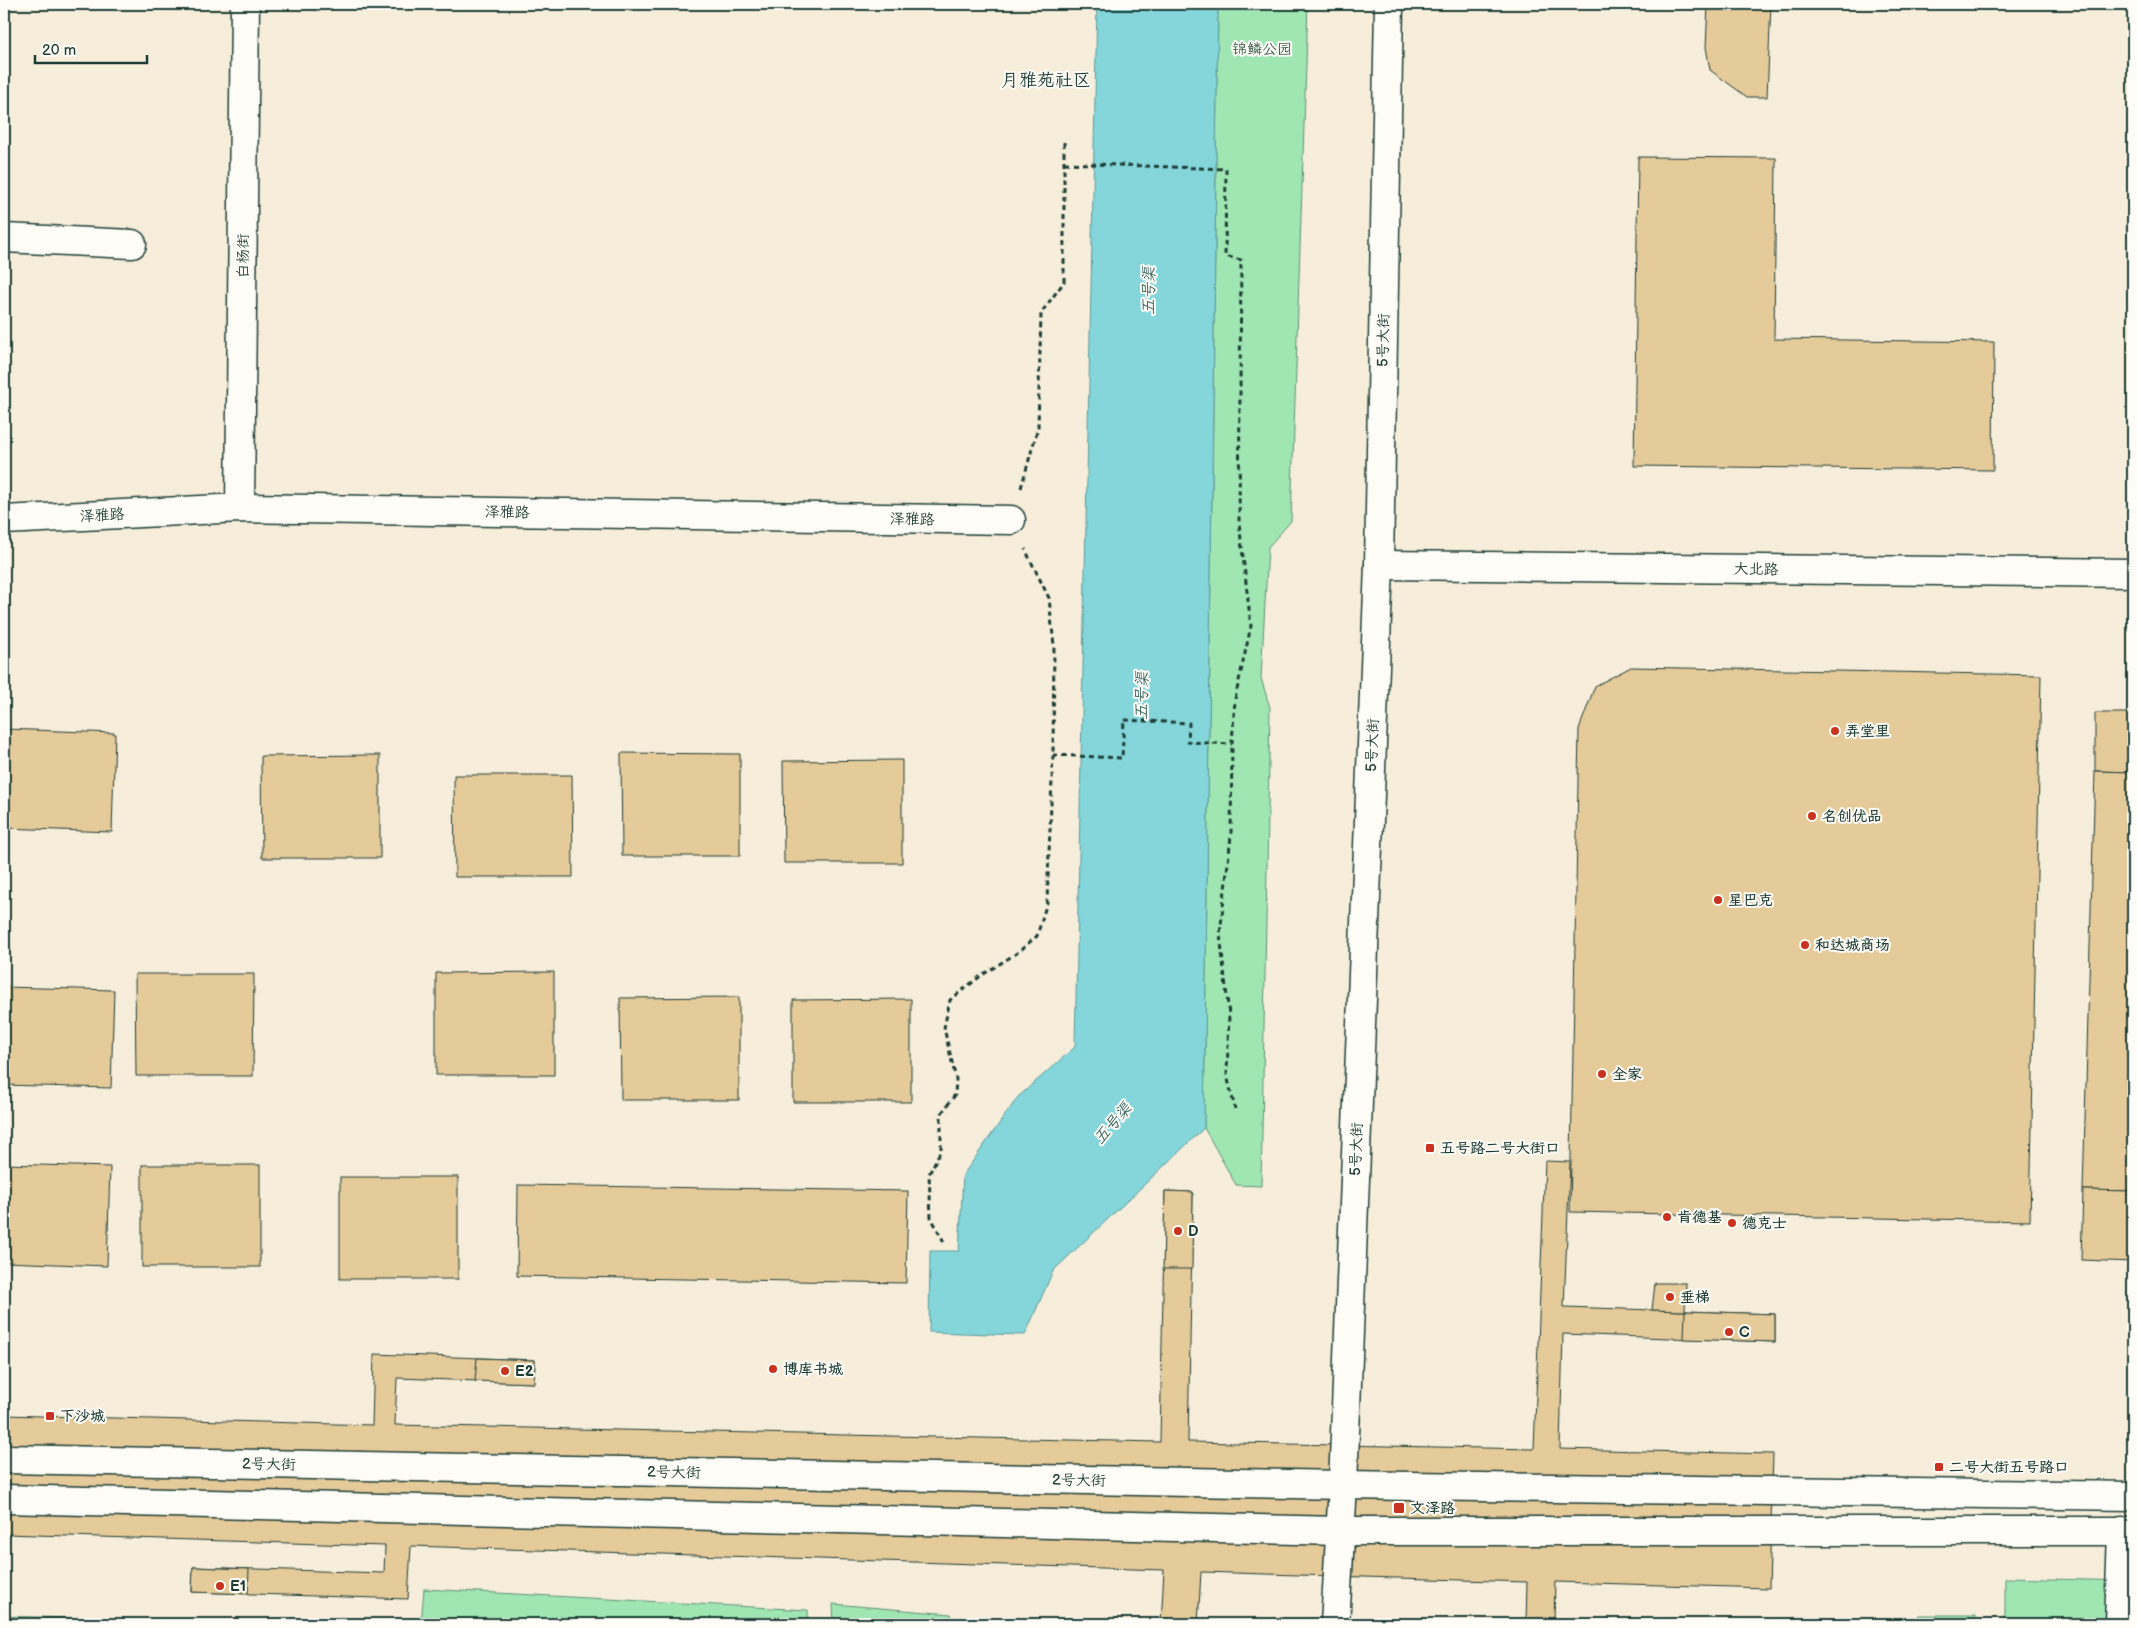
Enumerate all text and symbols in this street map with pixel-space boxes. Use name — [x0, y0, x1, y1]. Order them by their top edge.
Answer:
scale bar — [35, 32, 148, 64]
park label: 锦鳞公园 — [1232, 40, 1292, 59]
text: 20 m — [42, 41, 76, 60]
district label: 月雅苑社区 — [1001, 70, 1091, 91]
street label: 白杨街 — [234, 233, 253, 279]
water label: 五号渠 — [1140, 265, 1159, 315]
street label: 5号大街 — [1374, 313, 1393, 367]
street label: 泽雅路 — [484, 503, 530, 522]
street label: 泽雅路 — [79, 505, 125, 526]
street label: 泽雅路 — [889, 510, 935, 529]
street label: 大北路 — [1733, 560, 1779, 579]
water label: 五号渠 — [1133, 670, 1152, 720]
street label: 5号大街 — [1362, 718, 1383, 772]
place label: 弄堂里 — [1845, 722, 1890, 741]
marker: 弄堂里 — [1829, 725, 1841, 737]
place label: 名创优品 — [1822, 807, 1882, 826]
marker: 名创优品 — [1806, 810, 1818, 822]
place label: 星巴克 — [1728, 891, 1773, 910]
marker: 星巴克 — [1712, 894, 1724, 906]
place label: 和达城商场 — [1815, 936, 1890, 955]
marker: 和达城商场 — [1799, 939, 1811, 951]
place label: 全家 — [1612, 1065, 1642, 1084]
marker: 全家 — [1596, 1068, 1608, 1080]
water label: 五号渠 — [1090, 1098, 1137, 1148]
street label: 5号大街 — [1346, 1122, 1367, 1176]
place label: 五号路二号大街口 — [1440, 1139, 1560, 1158]
marker: 五号路二号大街口 — [1424, 1142, 1436, 1154]
place label: 肯德基 — [1677, 1208, 1722, 1227]
marker: 肯德基 — [1661, 1211, 1673, 1223]
place label: 德克士 — [1742, 1214, 1787, 1233]
marker: 德克士 — [1726, 1217, 1738, 1229]
place label: D — [1188, 1222, 1198, 1241]
marker: D — [1172, 1225, 1184, 1237]
place label: 垂梯 — [1680, 1288, 1710, 1307]
marker: 垂梯 — [1664, 1291, 1676, 1303]
place label: C — [1739, 1323, 1750, 1342]
marker: C — [1723, 1326, 1735, 1338]
place label: 博库书城 — [783, 1360, 843, 1379]
place label: E2 — [515, 1362, 534, 1381]
marker: 博库书城 — [767, 1363, 779, 1375]
marker: E2 — [499, 1365, 511, 1377]
place label: 下沙城 — [60, 1407, 105, 1426]
marker: 下沙城 — [44, 1410, 56, 1422]
street label: 2号大街 — [242, 1455, 296, 1474]
place label: 二号大街五号路口 — [1949, 1458, 2069, 1477]
marker: 二号大街五号路口 — [1933, 1461, 1945, 1473]
street label: 2号大街 — [647, 1463, 701, 1482]
street label: 2号大街 — [1052, 1471, 1106, 1490]
place label: 文泽路 — [1410, 1499, 1455, 1518]
marker: 文泽路 — [1392, 1501, 1406, 1515]
place label: E1 — [230, 1577, 246, 1596]
marker: E1 — [214, 1580, 226, 1592]

